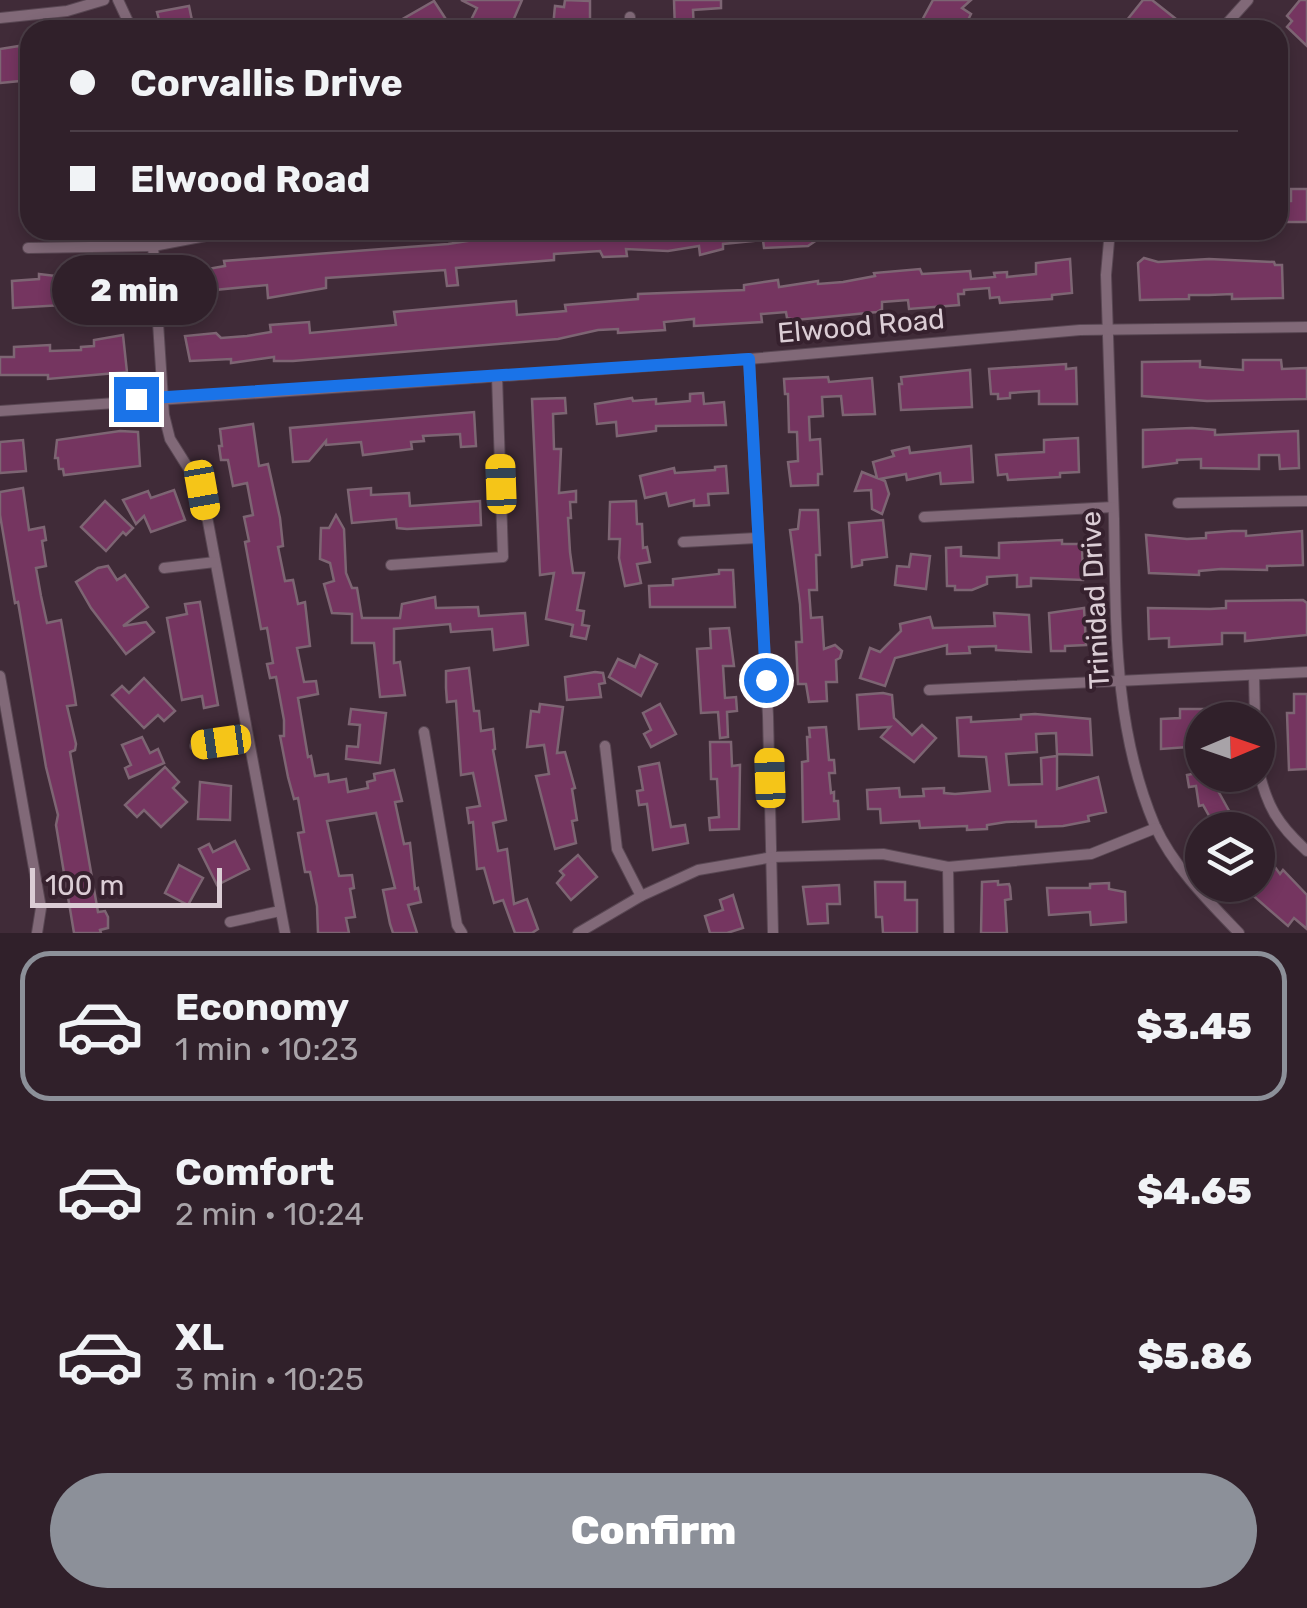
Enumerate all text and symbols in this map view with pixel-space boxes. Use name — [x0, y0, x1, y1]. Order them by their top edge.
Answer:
text: Corvallis Drive — [130, 60, 403, 106]
text: Elwood Road — [130, 156, 371, 202]
callout: 2 min — [54, 254, 218, 324]
text: 2 min — [90, 271, 179, 309]
street label: Elwood Road — [776, 302, 946, 350]
route end — [114, 377, 159, 422]
car — [485, 453, 517, 515]
car — [182, 458, 222, 522]
street label: Trinidad Drive — [1074, 510, 1116, 690]
route start — [744, 658, 789, 703]
north arrow — [1185, 702, 1275, 792]
map controls — [1185, 702, 1275, 902]
car — [189, 723, 253, 761]
car — [754, 747, 786, 809]
button: layers — [1185, 812, 1275, 902]
scale bar — [30, 863, 222, 908]
text: 100 m — [45, 869, 124, 902]
icon: car — [55, 981, 145, 1071]
text: Economy — [175, 984, 349, 1030]
text: $3.45 — [1136, 1003, 1252, 1049]
text: 1 min · 10:23 — [175, 1030, 359, 1068]
icon: car — [55, 1146, 145, 1236]
text: Comfort — [175, 1149, 334, 1195]
text: $4.65 — [1137, 1168, 1252, 1214]
text: 2 min · 10:24 — [175, 1195, 364, 1233]
icon: car — [55, 1311, 145, 1401]
text: XL — [175, 1314, 224, 1360]
text: $5.86 — [1137, 1333, 1252, 1379]
text: 3 min · 10:25 — [175, 1360, 364, 1398]
button: Confirm — [50, 1473, 1257, 1588]

